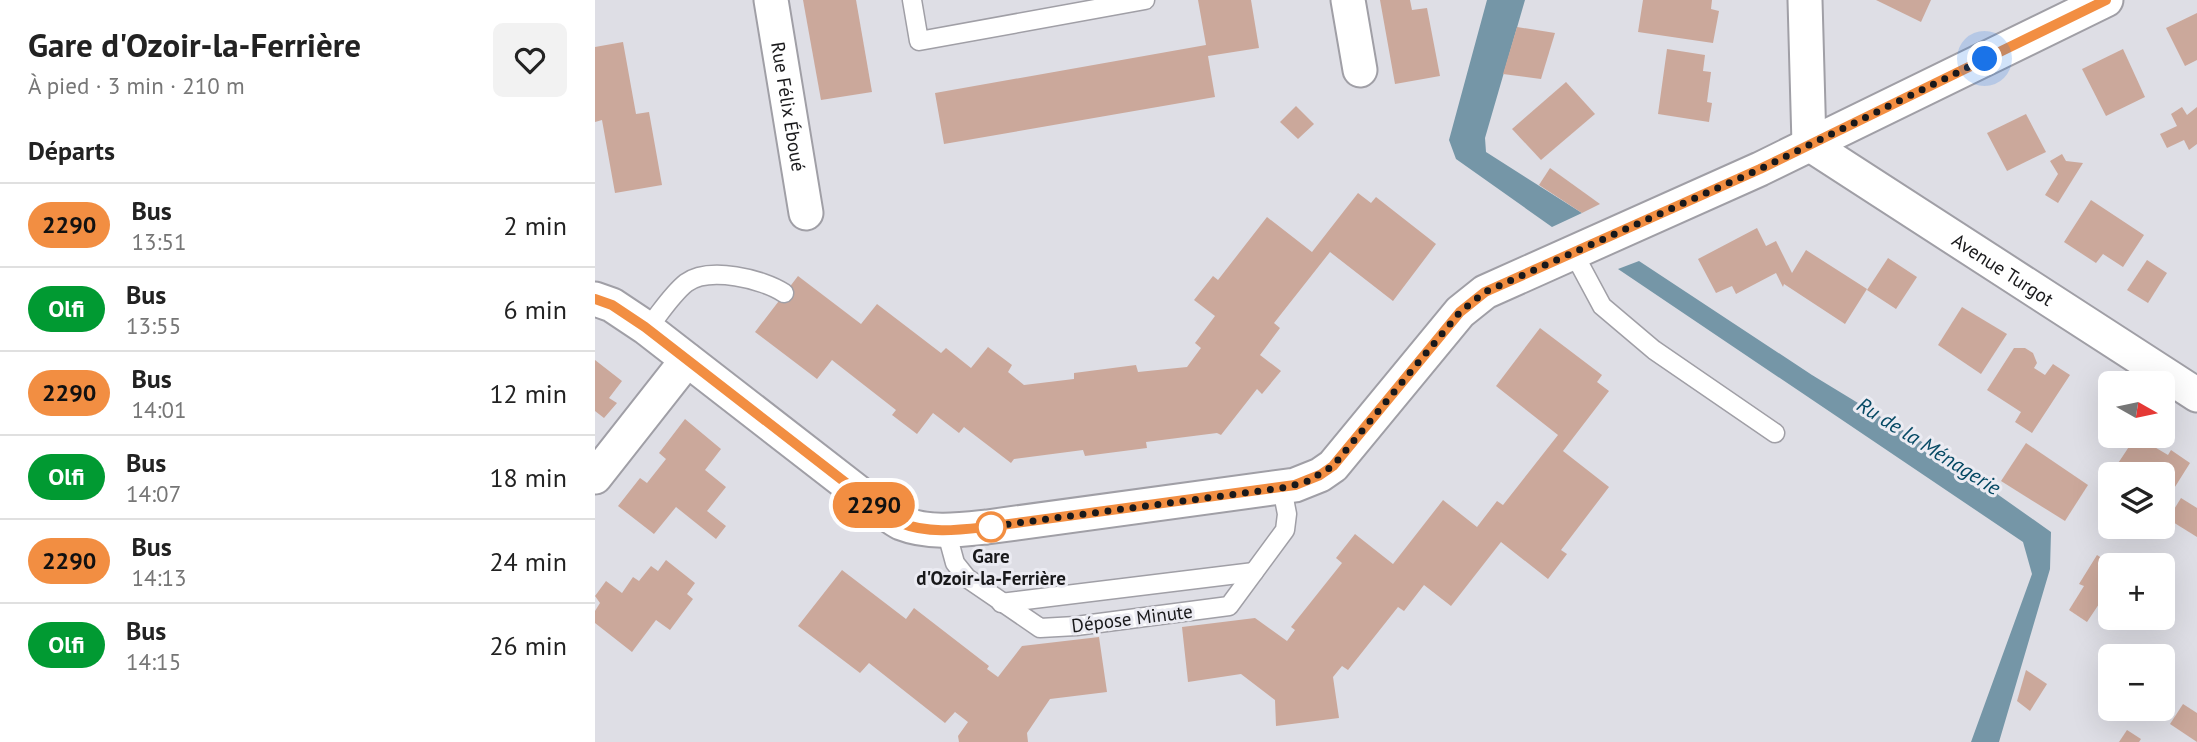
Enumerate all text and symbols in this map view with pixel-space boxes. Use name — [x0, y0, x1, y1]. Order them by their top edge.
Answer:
text: Gare d'Ozoir-la-Ferrière — [28, 23, 361, 66]
button: heart — [493, 23, 567, 97]
street label: Rue Félix Éboué — [766, 40, 811, 173]
your location — [1967, 41, 2002, 76]
text: À pied · 3 min · 210 m — [28, 71, 245, 100]
text: Départs — [28, 134, 115, 167]
text: Bus — [131, 194, 172, 227]
text: 2290 — [42, 209, 96, 240]
text: 2 min — [504, 209, 567, 242]
text: 13:51 — [131, 227, 187, 256]
street label: Avenue Turgot — [1948, 228, 2059, 311]
text: Bus — [126, 278, 166, 311]
text: Olfi — [48, 293, 85, 324]
text: 6 min — [504, 293, 567, 326]
text: 13:55 — [126, 311, 181, 340]
text: Bus — [131, 362, 172, 395]
north arrow — [2098, 371, 2175, 448]
map controls — [2098, 371, 2175, 721]
text: 2290 — [42, 377, 96, 408]
text: 12 min — [489, 377, 567, 410]
water label: Ru de la Ménagerie — [1852, 391, 2006, 501]
text: 14:01 — [131, 395, 187, 424]
text: Bus — [126, 446, 166, 479]
text: Olfi — [48, 461, 85, 492]
text: 18 min — [489, 461, 567, 494]
button: layers — [2098, 462, 2175, 539]
text: 14:07 — [126, 479, 181, 508]
line badge: 2290 — [825, 482, 923, 528]
text: 2290 — [847, 489, 901, 520]
marker: Gare d'Ozoir-la-Ferrière — [976, 512, 1006, 542]
text: Bus — [131, 530, 172, 563]
place label: Gare d'Ozoir-la-Ferrière — [916, 544, 1066, 590]
text: 2290 — [42, 545, 96, 576]
text: 24 min — [489, 545, 567, 578]
button: + — [2098, 553, 2175, 630]
text: 14:13 — [131, 563, 187, 592]
street label: Dépose Minute — [1070, 599, 1194, 637]
text: Bus — [126, 614, 166, 647]
text: Olfi — [48, 629, 85, 660]
text: 26 min — [489, 629, 567, 662]
button: − — [2098, 644, 2175, 721]
text: 14:15 — [126, 647, 181, 676]

